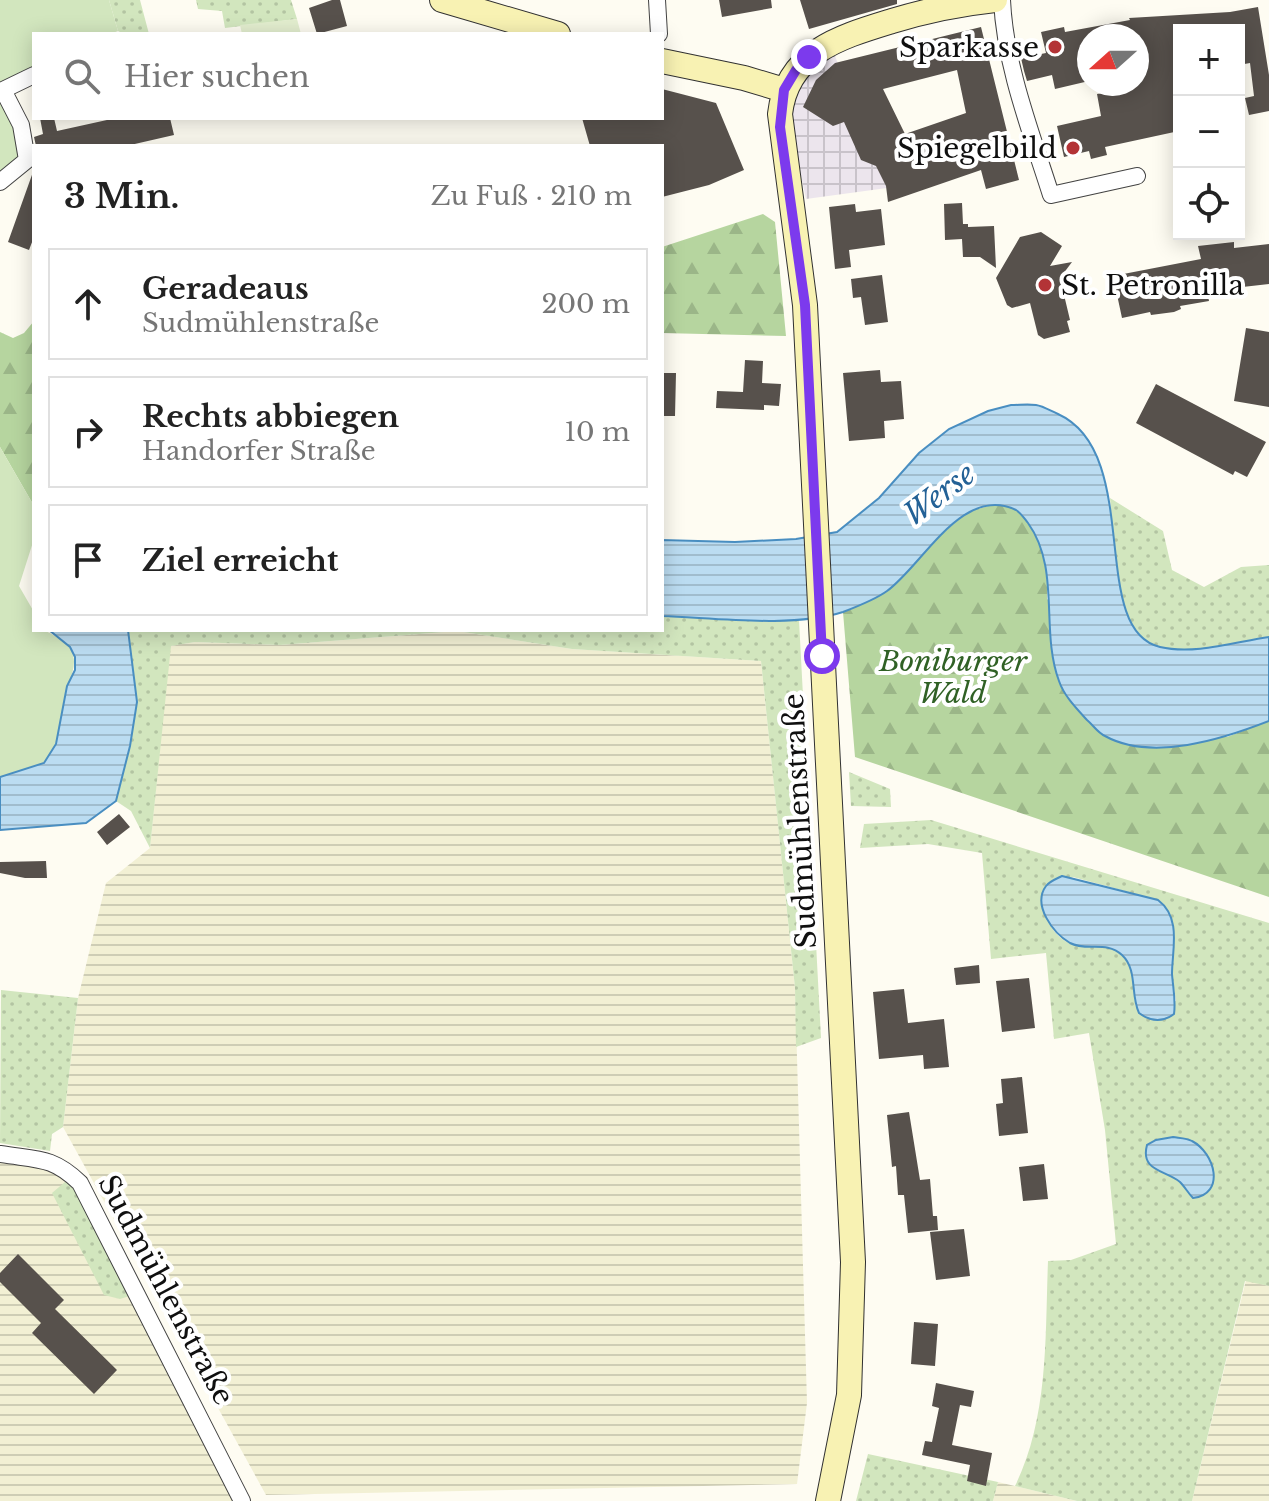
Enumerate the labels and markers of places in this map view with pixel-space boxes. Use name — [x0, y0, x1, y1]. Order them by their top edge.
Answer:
place label: Sparkasse — [899, 30, 1039, 65]
marker: Sparkasse — [1046, 38, 1064, 56]
place label: Spiegelbild — [897, 131, 1057, 166]
marker: Spiegelbild — [1064, 139, 1082, 157]
place label: St. Petronilla — [1061, 268, 1244, 303]
marker: St. Petronilla — [1036, 276, 1054, 294]

